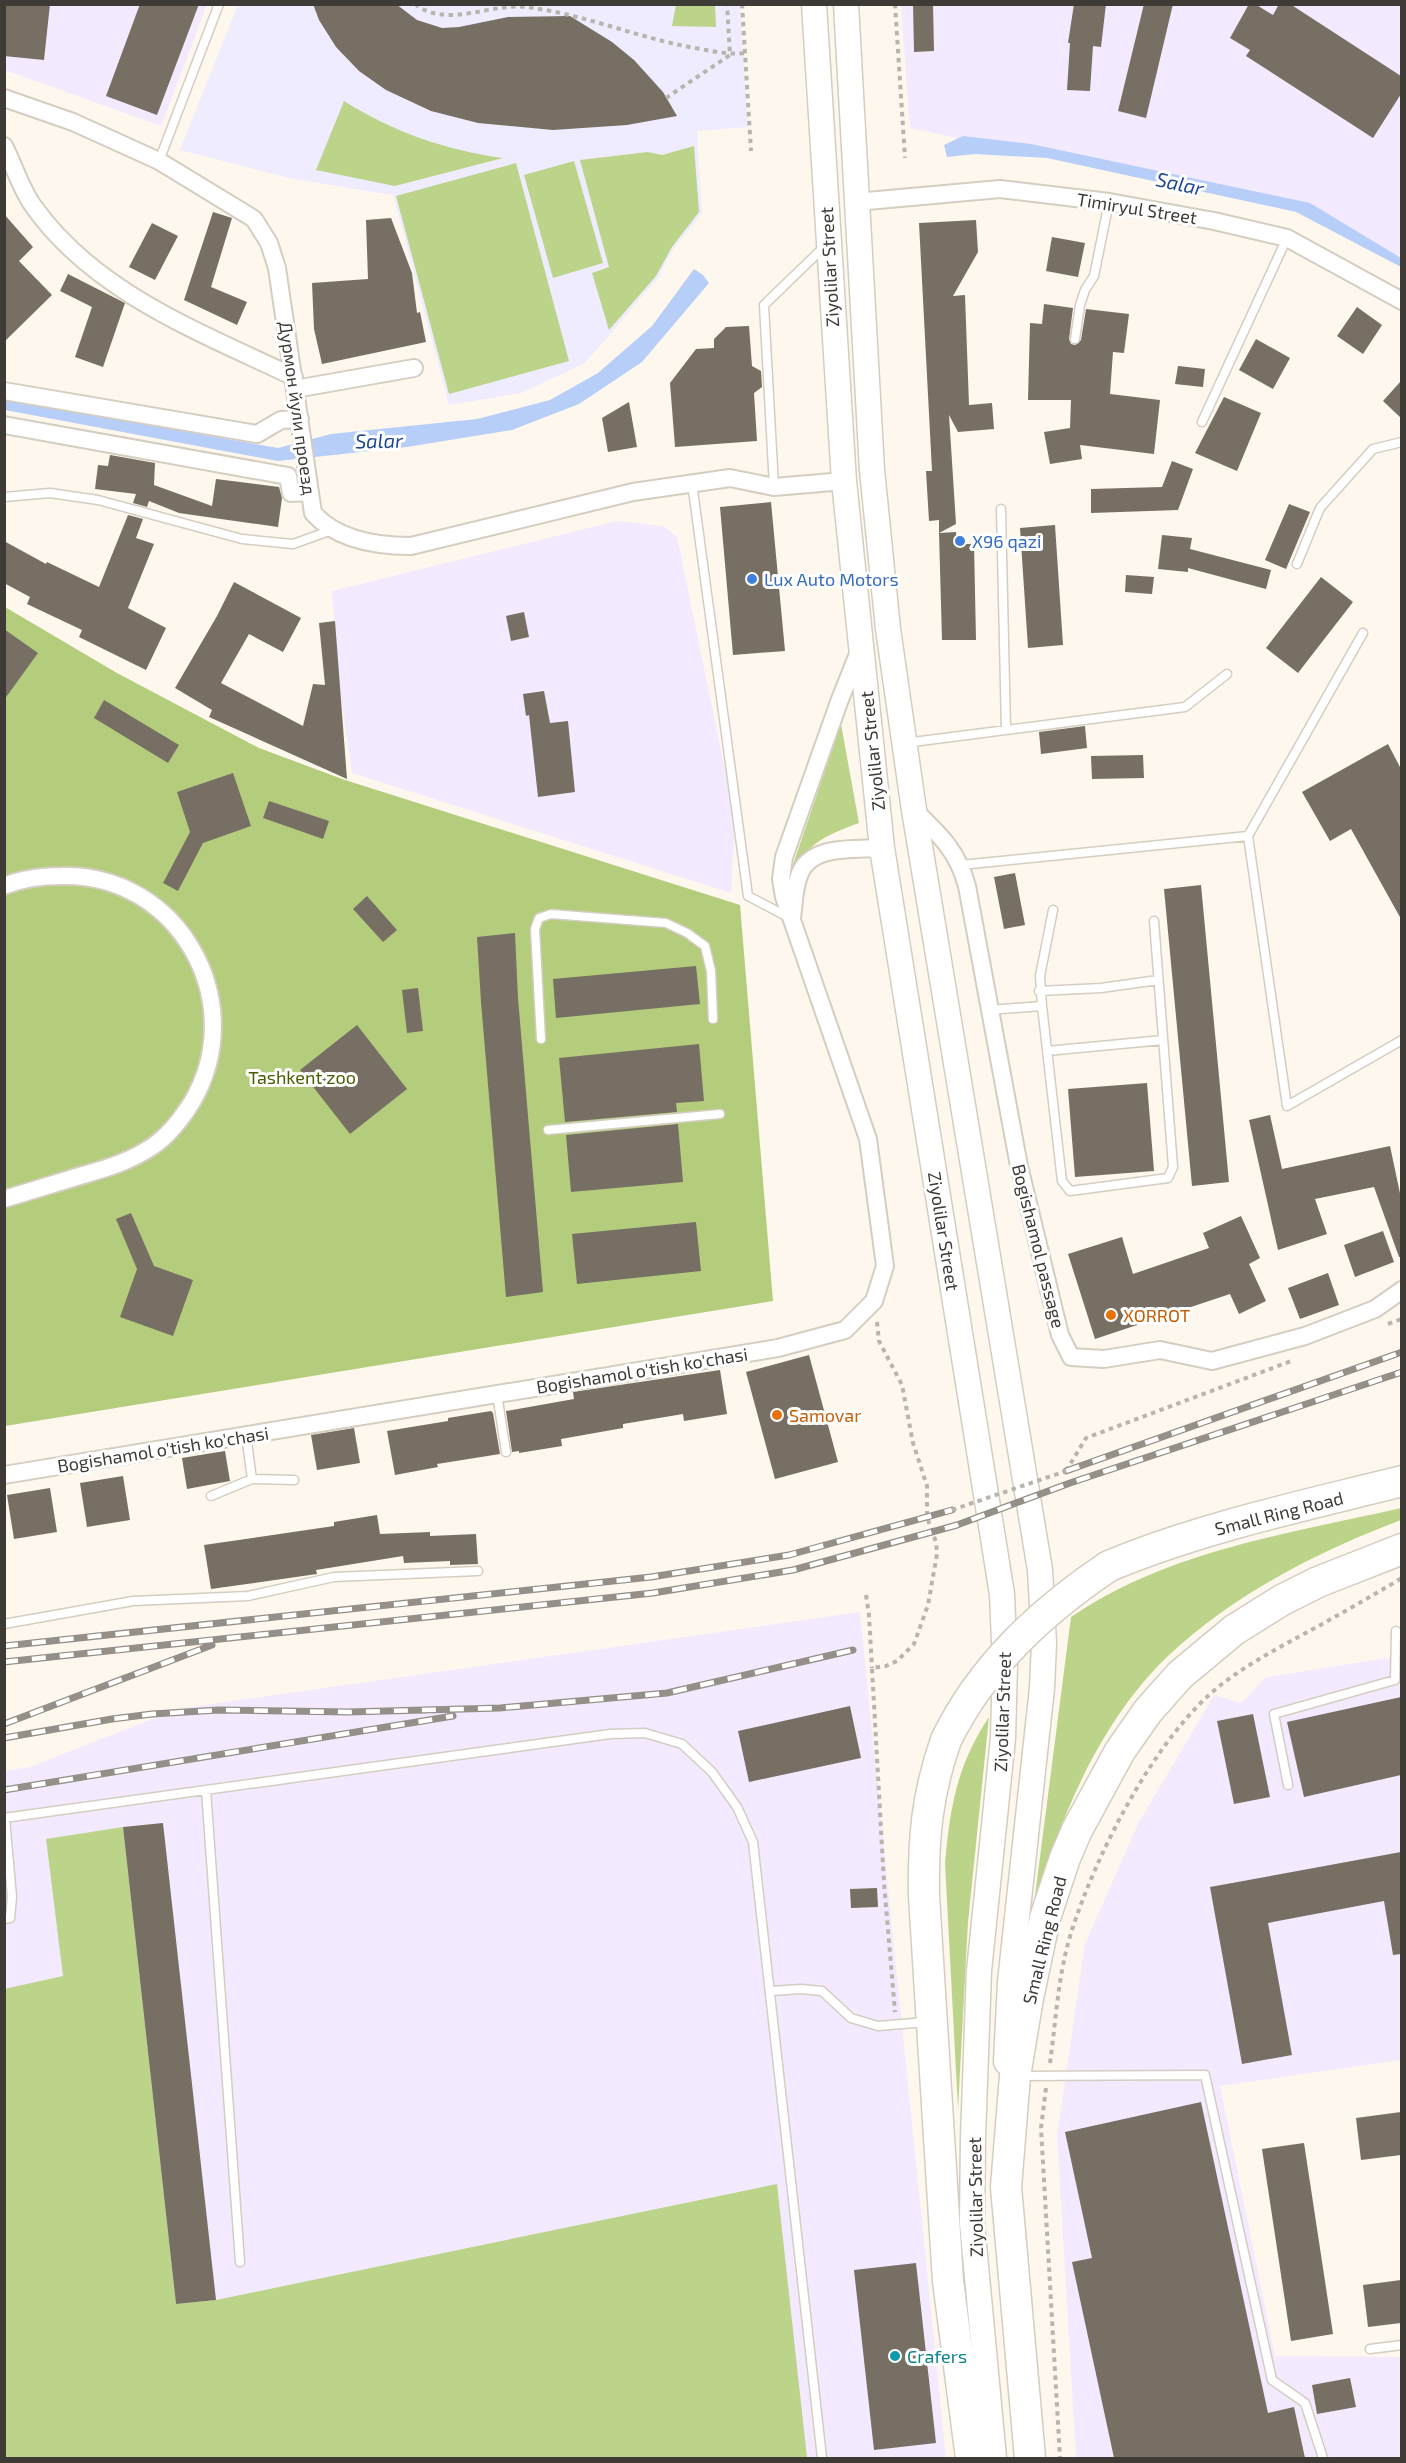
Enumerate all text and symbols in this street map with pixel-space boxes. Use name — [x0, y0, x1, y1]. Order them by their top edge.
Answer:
water label: Salar — [1154, 166, 1207, 200]
street label: Timiryul Street — [1075, 188, 1199, 228]
street label: Ziyolilar Street — [815, 206, 843, 328]
street label: Дурмон йули проезд — [275, 320, 321, 496]
water label: Salar — [355, 428, 404, 452]
place label: X96 qazi — [972, 530, 1041, 552]
marker: X96 qazi — [953, 534, 967, 548]
place label: Lux Auto Motors — [764, 568, 899, 590]
marker: Lux Auto Motors — [745, 572, 759, 586]
street label: Ziyolilar Street — [855, 690, 889, 812]
park label: Tashkent zoo — [248, 1066, 356, 1088]
street label: Bogishamol passage — [1008, 1162, 1070, 1330]
street label: Ziyolilar Street — [924, 1170, 964, 1292]
place label: XORROT — [1123, 1304, 1191, 1326]
marker: XORROT — [1104, 1308, 1118, 1322]
street label: Bogishamol o'tish ko'chasi — [535, 1342, 749, 1398]
place label: Samovar — [789, 1404, 861, 1426]
marker: Samovar — [770, 1408, 784, 1422]
street label: Bogishamol o'tish ko'chasi — [56, 1421, 270, 1477]
street label: Small Ring Road — [1213, 1486, 1345, 1540]
street label: Ziyolilar Street — [989, 1651, 1015, 1772]
street label: Small Ring Road — [1017, 1874, 1071, 2006]
street label: Ziyolilar Street — [963, 2137, 987, 2257]
place label: Crafers — [907, 2345, 967, 2367]
marker: Crafers — [888, 2349, 902, 2363]

